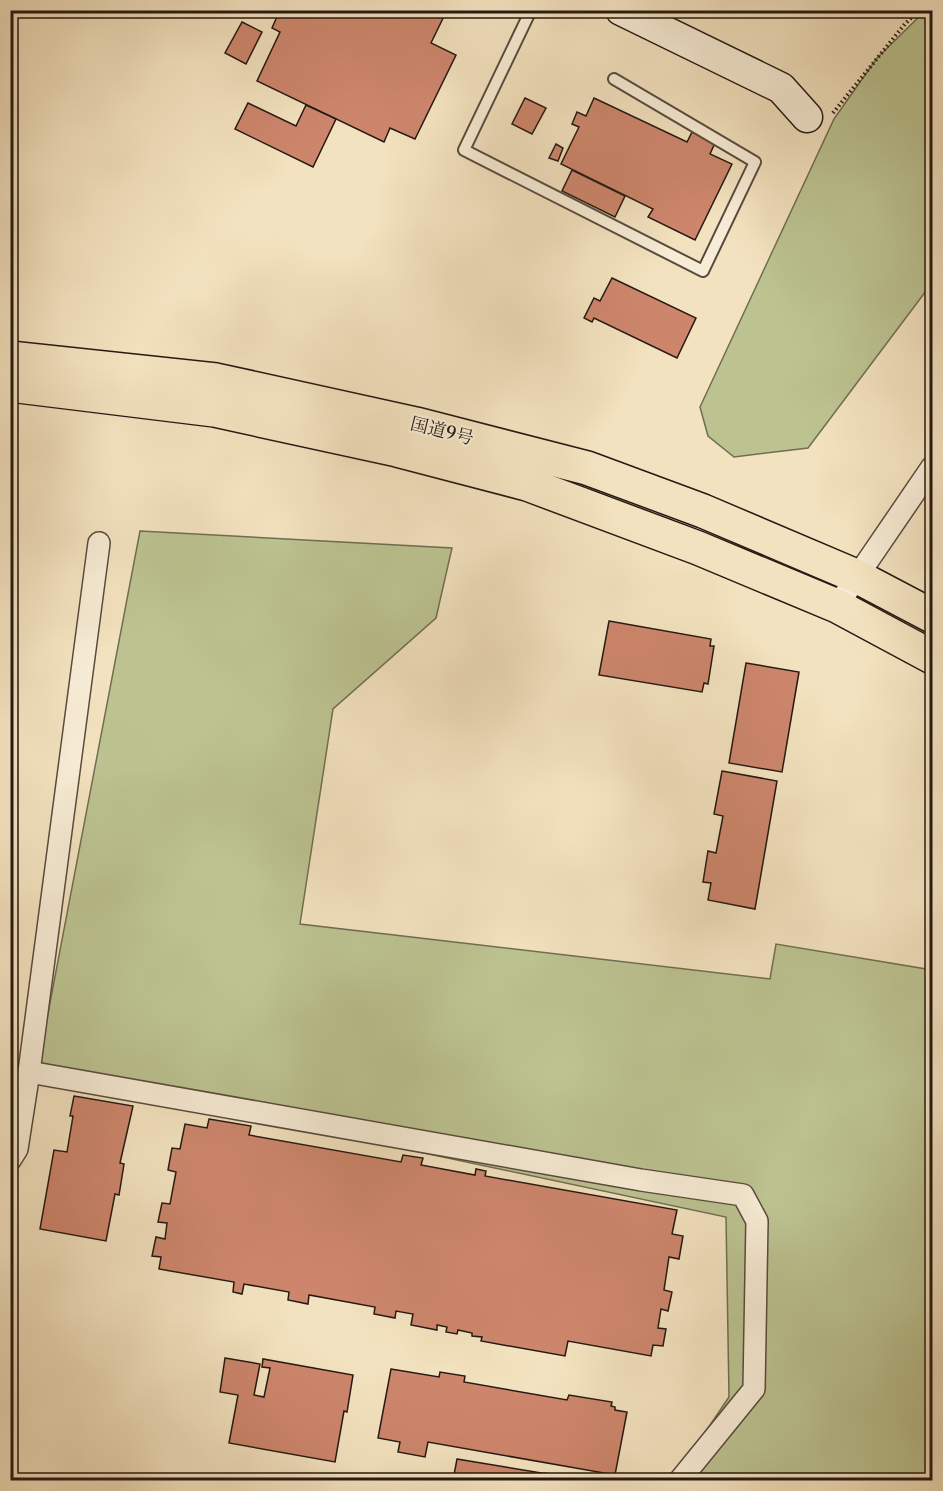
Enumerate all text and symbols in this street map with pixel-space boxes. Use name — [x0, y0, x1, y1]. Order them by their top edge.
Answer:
street label: 国道9号 — [408, 413, 476, 449]

